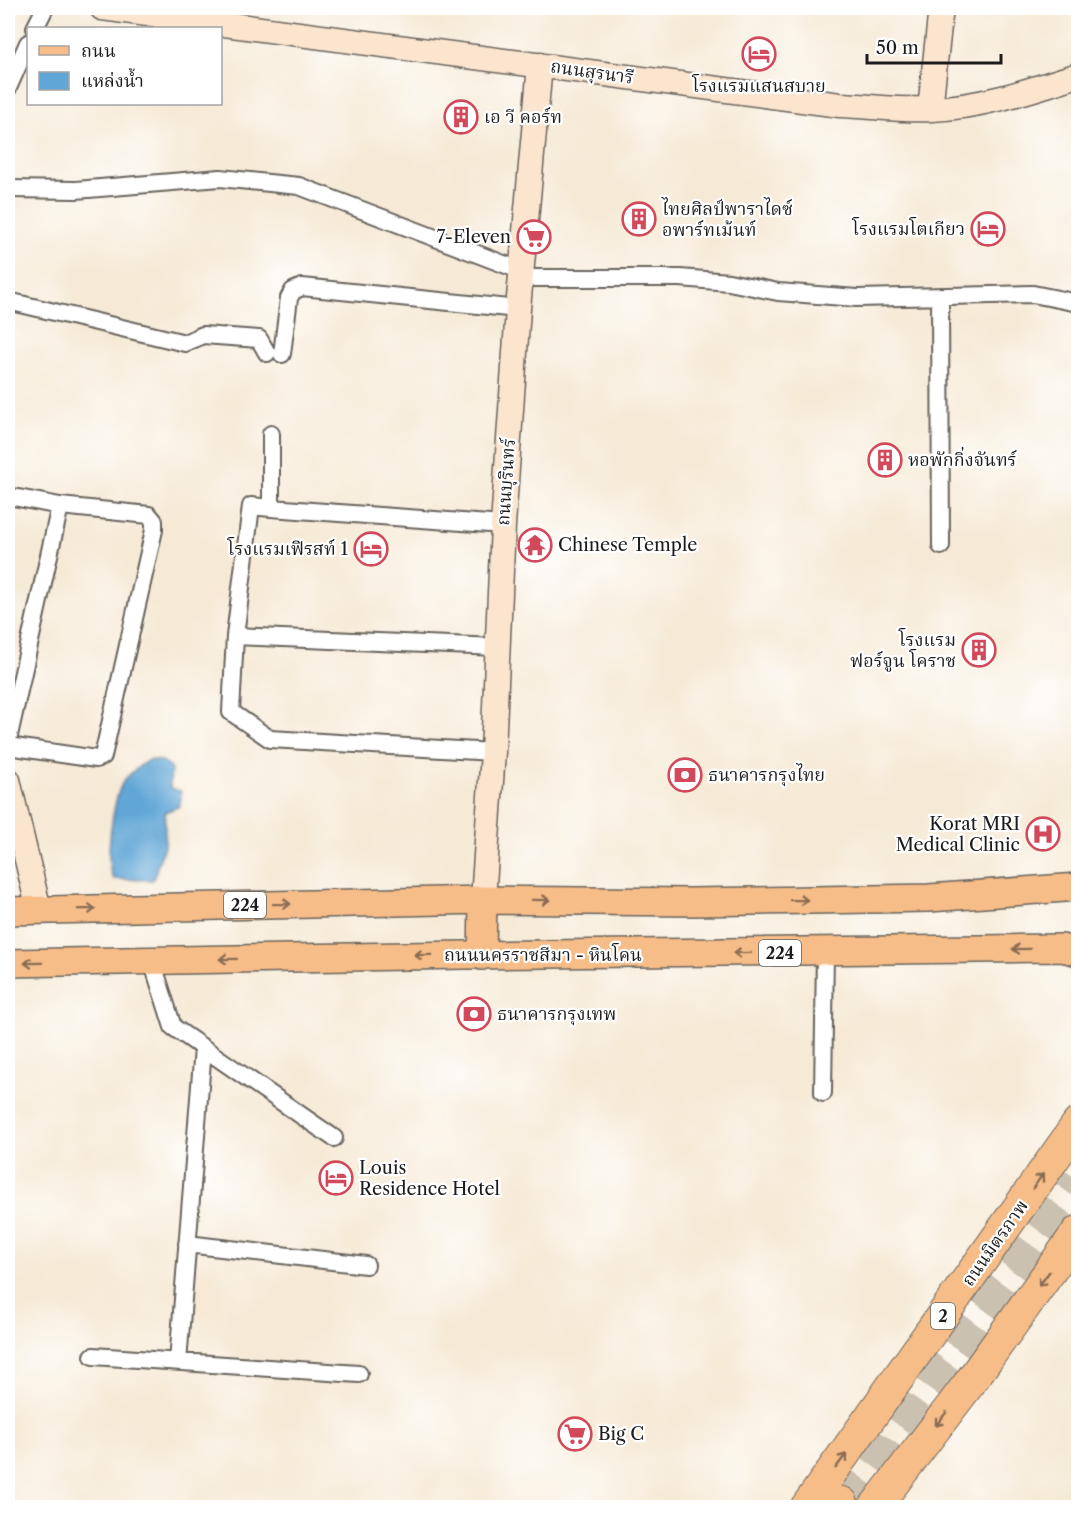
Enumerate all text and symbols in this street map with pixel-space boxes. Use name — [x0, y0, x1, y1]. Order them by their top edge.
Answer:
legend — [27, 27, 222, 105]
scale bar — [867, 27, 1000, 65]
hotel icon: โรงแรมแสนสบาย — [741, 36, 777, 72]
text: 50 m — [876, 37, 919, 59]
text: ถนน — [81, 40, 116, 62]
street label: ถนนสุรนารี — [549, 55, 635, 90]
text: แหล่งน้ำ — [81, 67, 144, 92]
place label: โรงแรมแสนสบาย — [691, 73, 826, 97]
building icon: เอ วี คอร์ท — [443, 99, 479, 135]
place label: เอ วี คอร์ท — [484, 106, 562, 128]
place label: ไทยศิลป์พาราไดซ์ อพาร์ทเม้นท์ — [661, 197, 793, 241]
building icon: ไทยศิลป์พาราไดซ์ อพาร์ทเม้นท์ — [621, 201, 657, 237]
hotel icon: โรงแรมโตเกียว — [970, 211, 1006, 247]
place label: โรงแรมโตเกียว — [851, 216, 965, 240]
supermarket icon: 7-Eleven — [516, 219, 552, 255]
place label: 7-Eleven — [436, 226, 511, 248]
street label: ถนนบุรินทร์ — [492, 437, 521, 526]
building icon: หอพักกิ่งจันทร์ — [867, 442, 903, 478]
place label: หอพักกิ่งจันทร์ — [908, 446, 1018, 471]
temple icon: Chinese Temple — [517, 527, 553, 563]
hotel icon: โรงแรมเฟิรสท์ 1 — [353, 531, 389, 567]
place label: Chinese Temple — [558, 534, 697, 556]
place label: โรงแรมเฟิรสท์ 1 — [227, 536, 348, 560]
place label: โรงแรม ฟอร์จูน โคราช — [850, 627, 956, 672]
building icon: โรงแรม ฟอร์จูน โคราช — [961, 632, 997, 668]
bank icon: ธนาคารกรุงไทย — [667, 757, 703, 793]
place label: ธนาคารกรุงไทย — [708, 763, 825, 787]
place label: Korat MRI Medical Clinic — [896, 813, 1020, 856]
hospital icon: Korat MRI Medical Clinic — [1025, 816, 1061, 852]
road number: 224 — [224, 892, 266, 918]
one-way arrow — [531, 895, 551, 906]
one-way arrow — [788, 895, 808, 906]
one-way arrow — [271, 899, 291, 910]
one-way arrow — [76, 903, 96, 914]
road number: 224 — [759, 940, 801, 966]
street label: ถนนนครราชสีมา - หินโคน — [444, 942, 642, 966]
one-way arrow — [1011, 943, 1031, 955]
one-way arrow — [732, 947, 752, 959]
one-way arrow — [414, 950, 434, 961]
one-way arrow — [219, 954, 239, 965]
one-way arrow — [24, 957, 44, 969]
bank icon: ธนาคารกรุงเทพ — [456, 996, 492, 1032]
place label: ธนาคารกรุงเทพ — [497, 1003, 616, 1026]
place label: Louis Residence Hotel — [359, 1157, 500, 1200]
hotel icon: Louis Residence Hotel — [318, 1160, 354, 1196]
one-way arrow — [1032, 1173, 1044, 1190]
street label: ถนนมิตรภาพ — [957, 1196, 1033, 1290]
one-way arrow — [1038, 1271, 1050, 1287]
road number: 2 — [931, 1303, 955, 1329]
one-way arrow — [935, 1411, 948, 1427]
supermarket icon: Big C — [557, 1416, 593, 1452]
place label: Big C — [598, 1423, 644, 1445]
one-way arrow — [835, 1453, 848, 1469]

